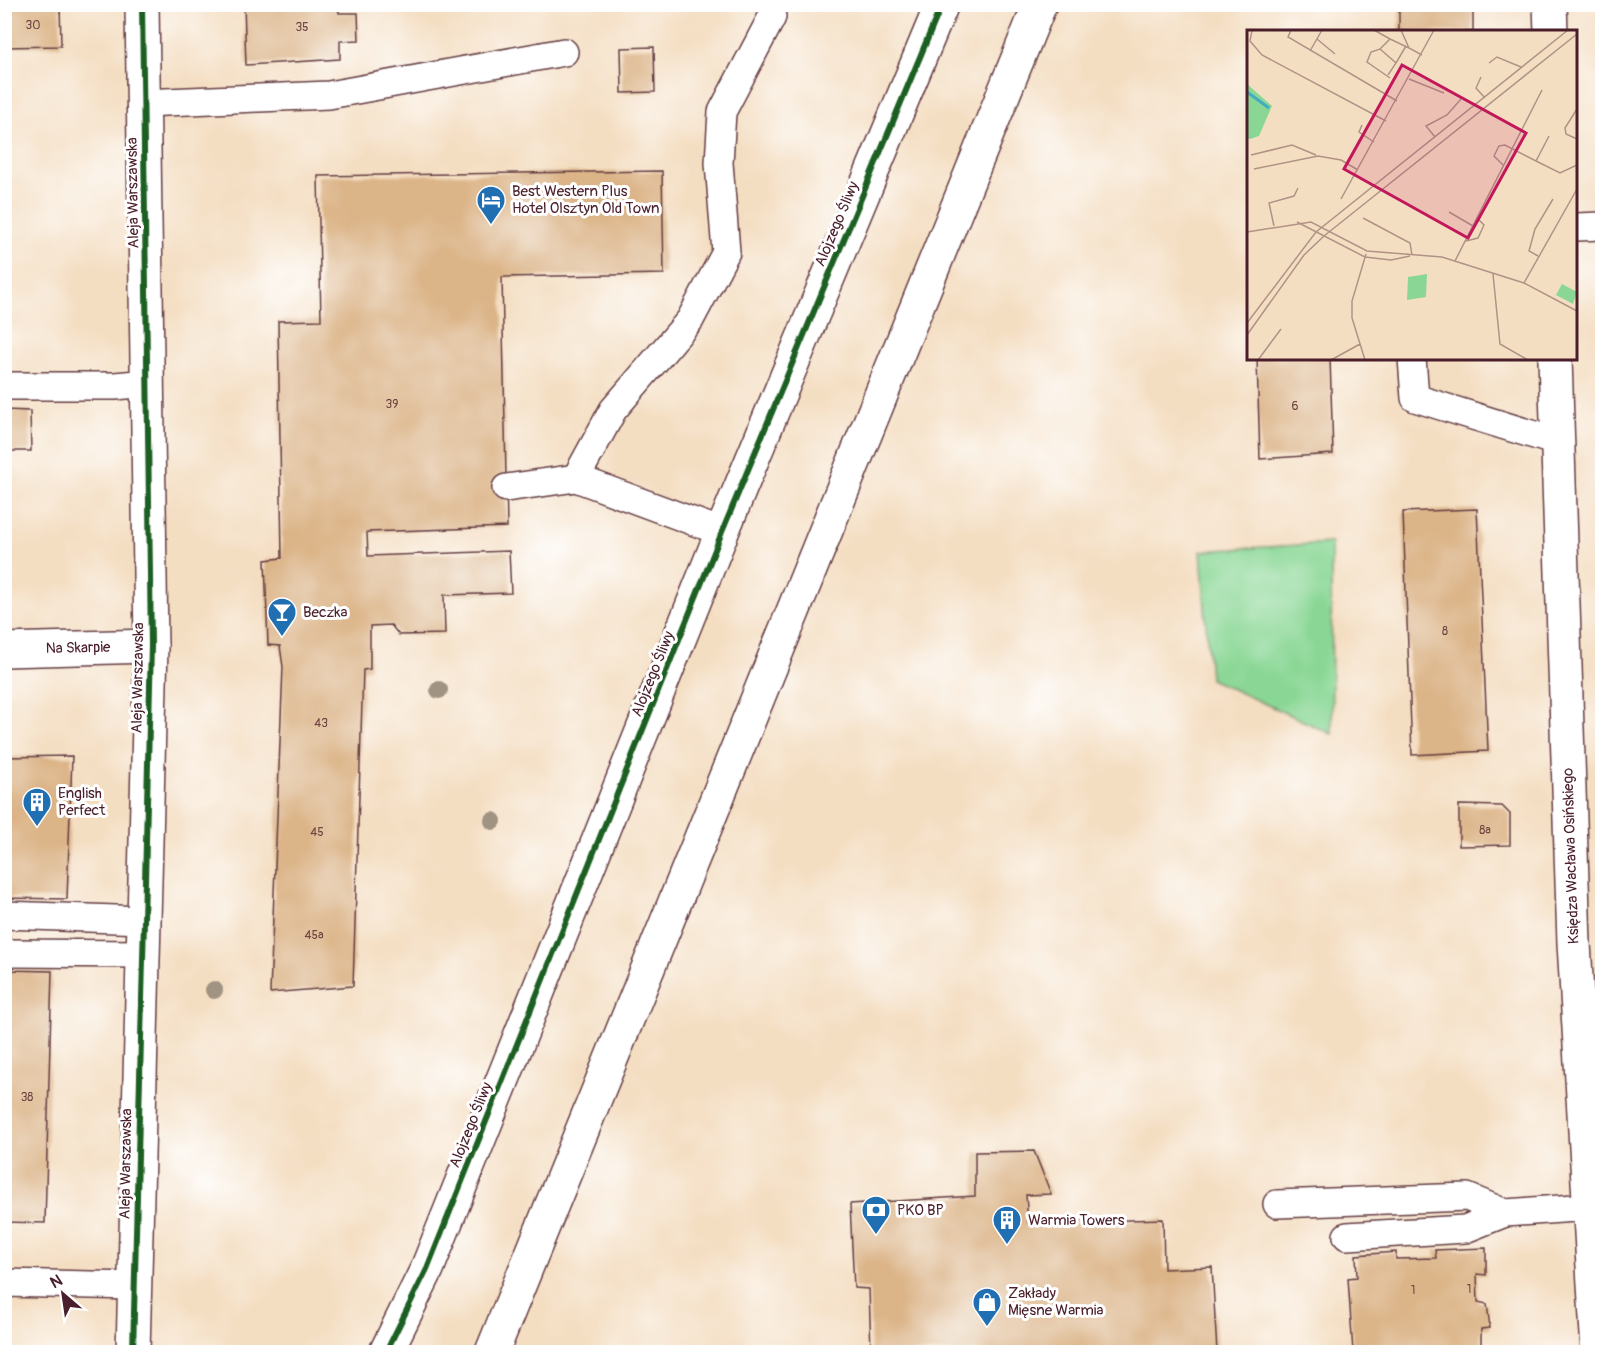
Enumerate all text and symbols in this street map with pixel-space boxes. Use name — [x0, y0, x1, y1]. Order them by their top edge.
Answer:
house number: 30 — [26, 18, 40, 33]
house number: 35 — [295, 20, 309, 35]
inset map — [1247, 30, 1577, 360]
street label: Aleja Warszawska — [123, 137, 143, 249]
street label: Alojzego Śliwy — [811, 178, 864, 269]
place label: Best Western Plus Hotel Olsztyn Old Town — [512, 182, 660, 218]
hotel icon: Best Western Plus Hotel Olsztyn Old Town — [475, 184, 507, 226]
house number: 39 — [386, 397, 398, 412]
house number: 6 — [1292, 399, 1299, 414]
bar icon: Beczka — [266, 596, 298, 638]
place label: Beczka — [303, 603, 348, 622]
street label: Aleja Warszawska — [128, 622, 148, 734]
house number: 8 — [1442, 624, 1448, 639]
street label: Alojzego Śliwy — [627, 628, 679, 720]
street label: Na Skarpie — [45, 638, 111, 658]
house number: 43 — [314, 716, 328, 731]
street label: Księdza Wacława Osińskiego — [1558, 768, 1584, 944]
place label: English Perfect — [58, 784, 106, 820]
building icon: English Perfect — [21, 786, 53, 828]
house number: 8a — [1479, 823, 1491, 838]
house number: 45 — [310, 825, 324, 840]
house number: 45a — [304, 928, 324, 943]
street label: Alojzego Śliwy — [445, 1079, 497, 1171]
house number: 38 — [21, 1090, 33, 1105]
street label: Aleja Warszawska — [116, 1108, 136, 1220]
bank icon: PKO BP — [860, 1194, 892, 1236]
place label: PKO BP — [897, 1201, 944, 1220]
building icon: Warmia Towers — [991, 1204, 1023, 1246]
place label: Warmia Towers — [1028, 1211, 1125, 1230]
north arrow — [33, 1264, 93, 1324]
text: N — [47, 1270, 66, 1293]
house number: 1 — [1467, 1282, 1471, 1297]
house number: 1 — [1411, 1283, 1415, 1298]
place label: Zakłady Mięsne Warmia — [1008, 1284, 1103, 1320]
shop icon: Zakłady Mięsne Warmia — [971, 1286, 1003, 1328]

